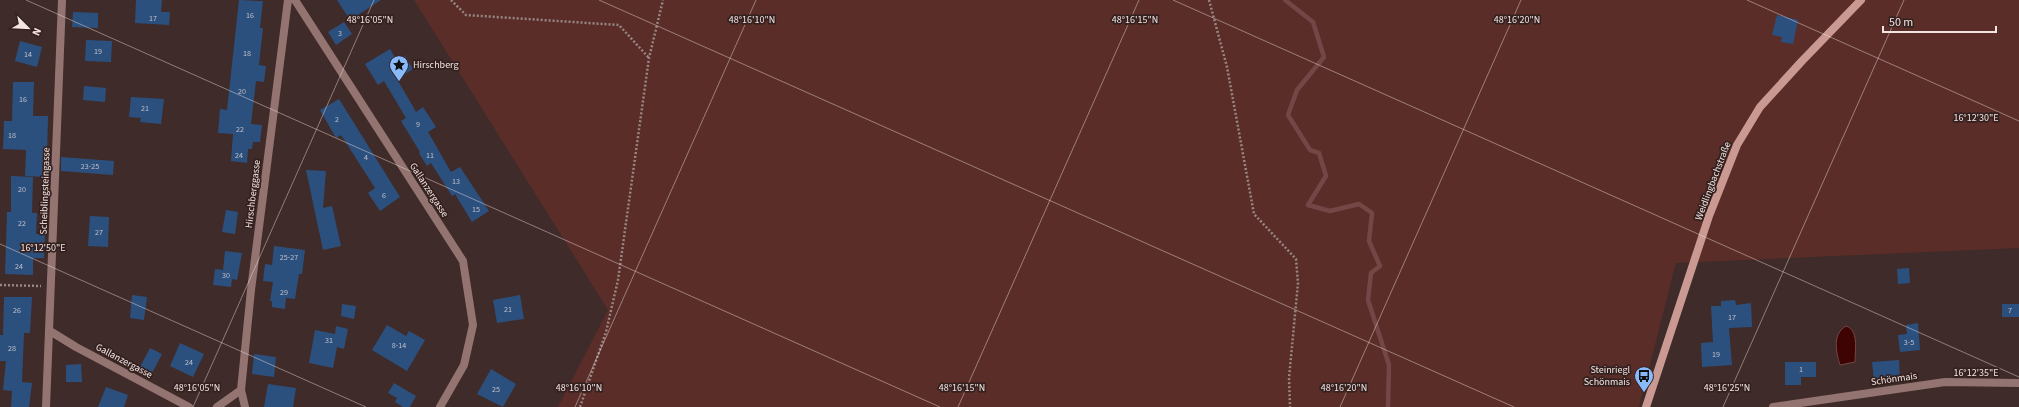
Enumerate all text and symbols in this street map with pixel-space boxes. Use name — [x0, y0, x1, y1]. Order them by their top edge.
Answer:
north arrow — [8, 8, 48, 48]
scale bar — [1883, 8, 1996, 34]
house number: 16 — [246, 10, 254, 21]
house number: 17 — [149, 13, 157, 24]
text: 48°16'05"N — [347, 13, 393, 27]
text: 48°16'10"N — [729, 13, 775, 27]
text: 48°16'15"N — [1112, 13, 1158, 27]
text: 48°16'20"N — [1494, 13, 1540, 27]
text: 50 m — [1889, 14, 1913, 31]
text: N — [28, 25, 45, 38]
house number: 3 — [338, 28, 342, 39]
house number: 19 — [94, 46, 102, 57]
house number: 18 — [243, 48, 251, 59]
house number: 14 — [24, 49, 32, 60]
place icon: Hirschberg — [388, 54, 410, 82]
place label: Hirschberg — [413, 58, 459, 72]
house number: 20 — [238, 86, 246, 97]
house number: 16 — [19, 94, 27, 105]
house number: 21 — [141, 103, 149, 114]
text: 16°12'30"E — [1953, 111, 1999, 125]
house number: 2 — [335, 114, 339, 125]
house number: 9 — [416, 119, 420, 130]
house number: 22 — [236, 124, 244, 135]
house number: 18 — [8, 130, 16, 141]
street label: Weidlingbachstraße — [1692, 140, 1734, 222]
street label: Scheiblingsteingasse — [36, 147, 54, 235]
house number: 24 — [235, 150, 243, 161]
house number: 11 — [426, 150, 434, 161]
house number: 4 — [364, 152, 368, 163]
street label: Hirschberggasse — [242, 159, 264, 229]
street label: Gallanzergasse — [406, 160, 452, 220]
house number: 23-25 — [81, 161, 99, 172]
house number: 13 — [452, 176, 460, 187]
house number: 20 — [18, 184, 26, 195]
house number: 6 — [382, 190, 386, 201]
house number: 15 — [472, 204, 480, 215]
house number: 22 — [18, 218, 26, 229]
house number: 27 — [95, 227, 103, 238]
text: 16°12'50"E — [20, 241, 66, 255]
house number: 25-27 — [280, 252, 298, 263]
house number: 24 — [15, 261, 23, 272]
house number: 30 — [222, 270, 230, 281]
house number: 29 — [280, 287, 288, 298]
house number: 21 — [504, 304, 512, 315]
house number: 26 — [13, 305, 21, 316]
house number: 7 — [2008, 305, 2012, 316]
house number: 17 — [1728, 312, 1736, 323]
house number: 31 — [325, 335, 333, 346]
house number: 3-5 — [1904, 337, 1914, 348]
street label: Gallanzergasse — [93, 340, 155, 382]
house number: 8-14 — [392, 340, 406, 351]
house number: 28 — [8, 343, 16, 354]
house number: 19 — [1712, 349, 1720, 360]
house number: 24 — [185, 357, 193, 368]
place label: Steinriegl Schönmais — [1584, 363, 1630, 389]
house number: 1 — [1799, 364, 1803, 375]
bus stop icon: Steinriegl Schönmais — [1633, 365, 1655, 393]
text: 16°12'35"E — [1953, 366, 1999, 380]
street label: Schönmais — [1870, 369, 1918, 389]
text: 48°16'05"N — [174, 381, 220, 395]
text: 48°16'10"N — [556, 381, 602, 395]
text: 48°16'15"N — [939, 381, 985, 395]
text: 48°16'20"N — [1321, 381, 1367, 395]
text: 48°16'25"N — [1704, 381, 1750, 395]
house number: 25 — [492, 384, 500, 395]

